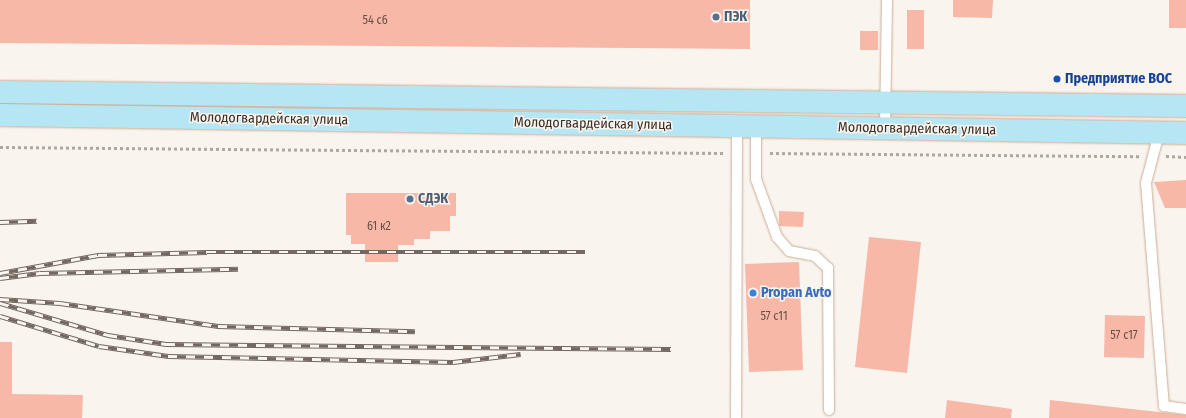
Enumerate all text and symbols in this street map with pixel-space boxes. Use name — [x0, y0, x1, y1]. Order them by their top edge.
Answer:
place label: ПЭК — [724, 9, 747, 25]
marker: ПЭК — [711, 12, 721, 22]
house number: 54 с6 — [362, 14, 388, 28]
place label: Предприятие ВОС — [1065, 71, 1172, 87]
marker: Предприятие ВОС — [1052, 74, 1062, 84]
street label: Молодогвардейская улица — [190, 109, 348, 129]
street label: Молодогвардейская улица — [514, 114, 672, 134]
street label: Молодогвардейская улица — [838, 119, 996, 139]
place label: СДЭК — [418, 191, 448, 207]
marker: СДЭК — [405, 194, 415, 204]
house number: 61 к2 — [367, 220, 391, 234]
place label: Propan Avto — [761, 285, 832, 301]
marker: Propan Avto — [748, 288, 758, 298]
house number: 57 с11 — [760, 310, 788, 324]
house number: 57 с17 — [1110, 329, 1138, 343]

